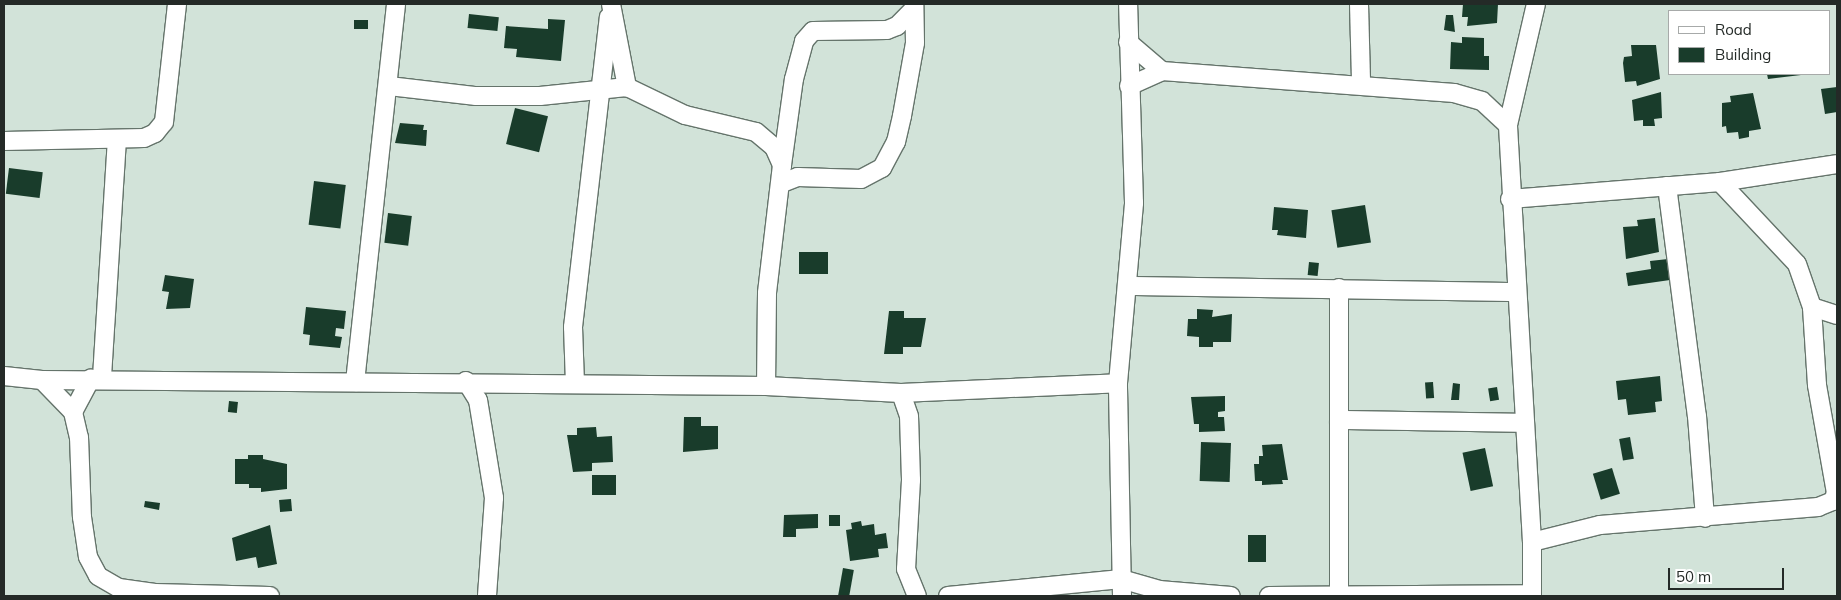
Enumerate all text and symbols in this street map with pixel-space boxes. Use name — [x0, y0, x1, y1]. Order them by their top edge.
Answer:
legend — [1668, 10, 1831, 75]
text: Road — [1715, 20, 1752, 39]
text: Building — [1715, 45, 1771, 64]
scale bar — [1671, 558, 1787, 590]
text: 50 m — [1676, 567, 1711, 586]

